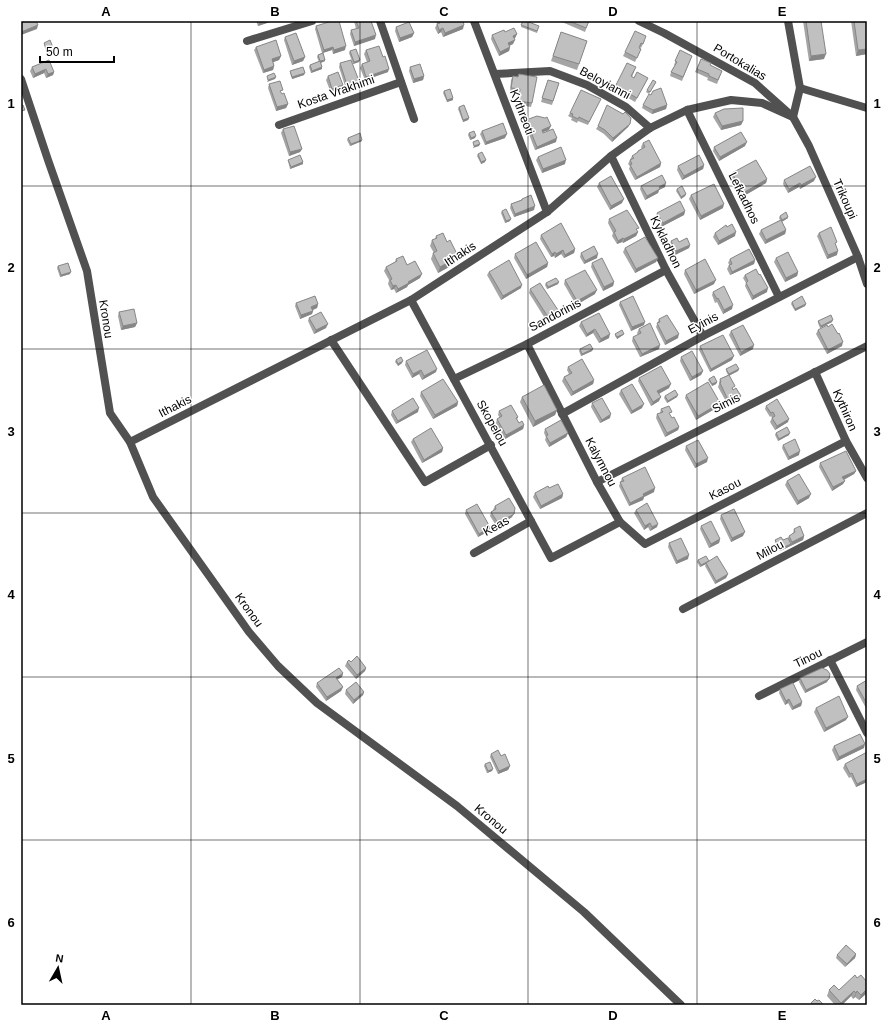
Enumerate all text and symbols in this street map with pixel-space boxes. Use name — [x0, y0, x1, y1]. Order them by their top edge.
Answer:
text: A — [101, 4, 111, 19]
text: B — [270, 4, 280, 19]
text: C — [439, 4, 449, 19]
text: D — [608, 4, 618, 19]
text: E — [778, 4, 787, 19]
scale bar — [40, 38, 114, 64]
street label: Portokalias — [711, 41, 769, 83]
text: 50 m — [46, 45, 73, 59]
street label: Beloyianni — [577, 64, 633, 102]
street label: Kosta Vrakhimi — [296, 72, 376, 112]
street label: Kythreoti — [507, 87, 537, 137]
text: 1 — [7, 96, 15, 111]
text: 1 — [873, 96, 881, 111]
street label: Lefkadhos — [726, 170, 762, 226]
street label: Trikoupi — [830, 177, 860, 221]
street label: Kykladhon — [647, 214, 685, 270]
street label: Ithakis — [442, 239, 478, 269]
text: 2 — [7, 260, 15, 275]
text: 2 — [873, 260, 881, 275]
street label: Sandorinis — [527, 296, 583, 334]
street label: Kronou — [96, 299, 116, 339]
street label: Eyinis — [686, 309, 720, 337]
street label: Kythiron — [830, 387, 860, 433]
street label: Simis — [710, 390, 742, 416]
street label: Ithakis — [156, 392, 194, 420]
street label: Skopelou — [474, 398, 510, 448]
text: 3 — [7, 424, 15, 439]
text: 3 — [873, 424, 881, 439]
street label: Kalymnou — [582, 435, 620, 489]
street label: Kasou — [707, 475, 743, 503]
street label: Keas — [481, 513, 511, 539]
street label: Milou — [754, 537, 786, 563]
text: 4 — [7, 587, 15, 602]
text: 4 — [873, 587, 881, 602]
street label: Kronou — [232, 590, 266, 630]
street label: Tinou — [792, 645, 824, 671]
text: 5 — [7, 751, 15, 766]
text: 5 — [873, 751, 881, 766]
street label: Kronou — [472, 801, 510, 837]
text: 6 — [7, 915, 15, 930]
text: 6 — [873, 915, 881, 930]
north arrow — [38, 948, 78, 988]
text: N — [55, 952, 64, 965]
text: A — [101, 1008, 111, 1023]
text: B — [270, 1008, 280, 1023]
text: C — [439, 1008, 449, 1023]
text: D — [608, 1008, 618, 1023]
text: E — [778, 1008, 787, 1023]

